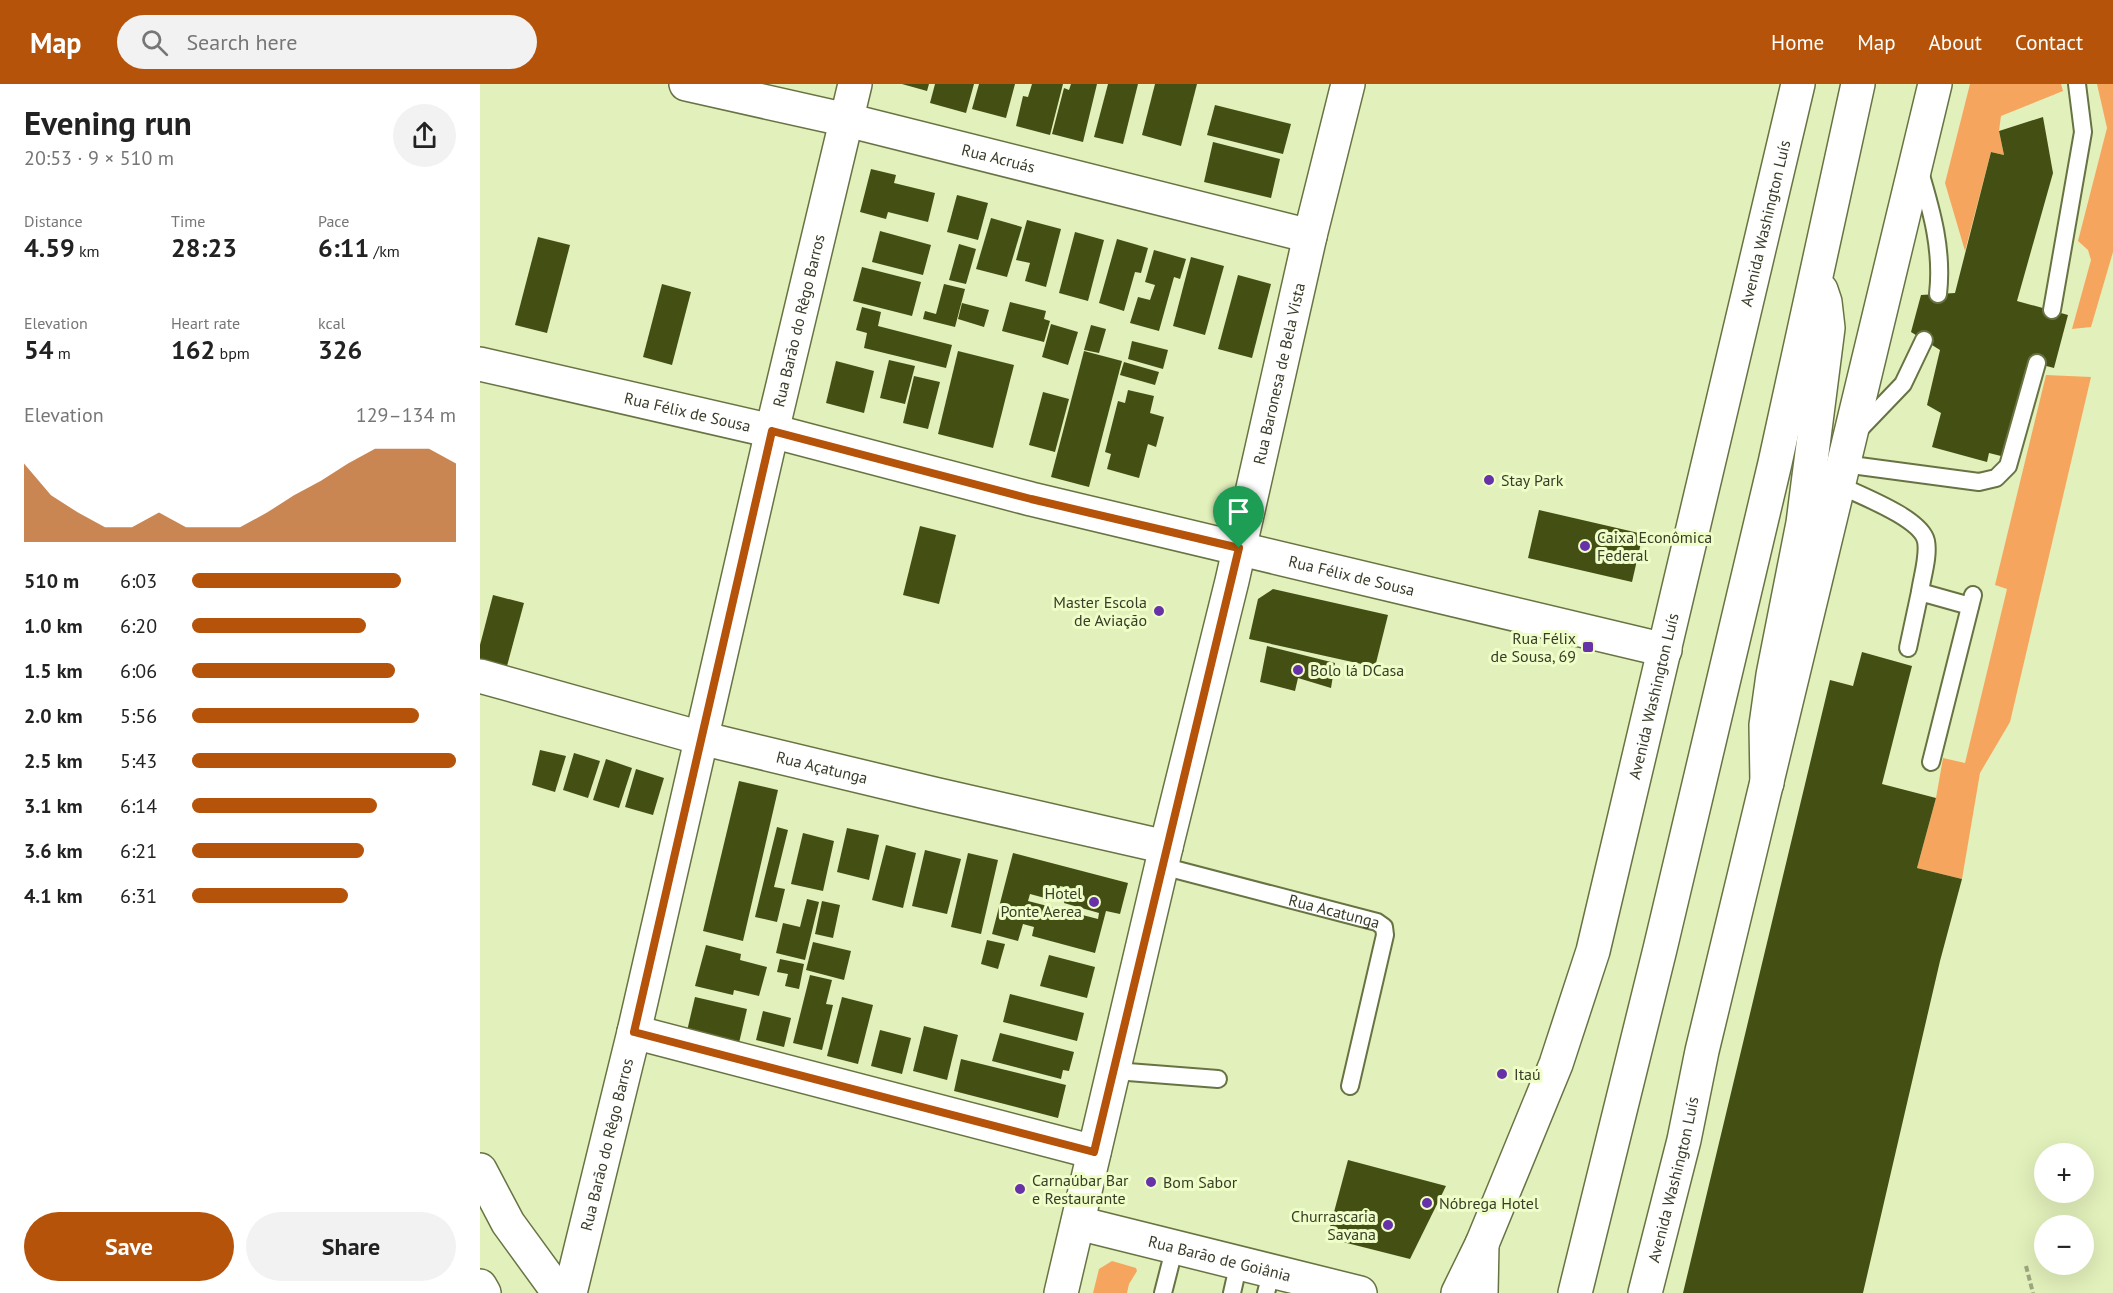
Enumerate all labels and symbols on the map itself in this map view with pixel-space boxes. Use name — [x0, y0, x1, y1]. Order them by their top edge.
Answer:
street label: Avenida Washington Luís — [1736, 138, 1794, 308]
street label: Rua Acruás — [960, 139, 1037, 177]
street label: Rua Barão do Rêgo Barros — [768, 232, 829, 409]
street label: Rua Baronesa de Bela Vista — [1249, 281, 1309, 466]
street label: Rua Félix de Sousa — [622, 387, 753, 436]
place label: Stay Park — [1501, 470, 1564, 490]
marker: Stay Park — [1482, 473, 1496, 487]
pin — [1213, 486, 1264, 548]
place label: Caixa Econômica Federal — [1597, 527, 1712, 565]
marker: Caixa Econômica Federal — [1578, 539, 1592, 553]
street label: Rua Félix de Sousa — [1287, 551, 1417, 600]
place label: Master Escola de Aviação — [1053, 592, 1147, 630]
marker: Master Escola de Aviação — [1152, 604, 1166, 618]
street label: Avenida Washington Luís — [1624, 611, 1683, 781]
place label: Rua Félix de Sousa, 69 — [1491, 628, 1576, 666]
marker: Rua Félix de Sousa, 69 — [1581, 640, 1595, 654]
place label: Bolo lá DCasa — [1310, 660, 1404, 680]
marker: Bolo lá DCasa — [1291, 663, 1305, 677]
street label: Rua Açatunga — [774, 746, 870, 788]
place label: Hotel Ponte Aerea — [1000, 883, 1082, 921]
street label: Rua Acatunga — [1287, 889, 1382, 932]
marker: Hotel Ponte Aerea — [1087, 895, 1101, 909]
street label: Rua Barão do Rêgo Barros — [576, 1056, 637, 1233]
place label: Itaú — [1514, 1064, 1541, 1084]
marker: Itaú — [1495, 1067, 1509, 1081]
street label: Avenida Washington Luís — [1643, 1094, 1703, 1265]
place label: Carnaúbar Bar e Restaurante — [1032, 1170, 1129, 1208]
place label: Bom Sabor — [1163, 1172, 1238, 1192]
marker: Bom Sabor — [1144, 1175, 1158, 1189]
marker: Carnaúbar Bar e Restaurante — [1013, 1182, 1027, 1196]
place label: Nóbrega Hotel — [1439, 1193, 1539, 1213]
marker: Nóbrega Hotel — [1420, 1196, 1434, 1210]
place label: Churrascaria Savana — [1291, 1206, 1376, 1244]
marker: Churrascaria Savana — [1381, 1218, 1395, 1232]
street label: Rua Barão de Goiânia — [1146, 1231, 1293, 1286]

